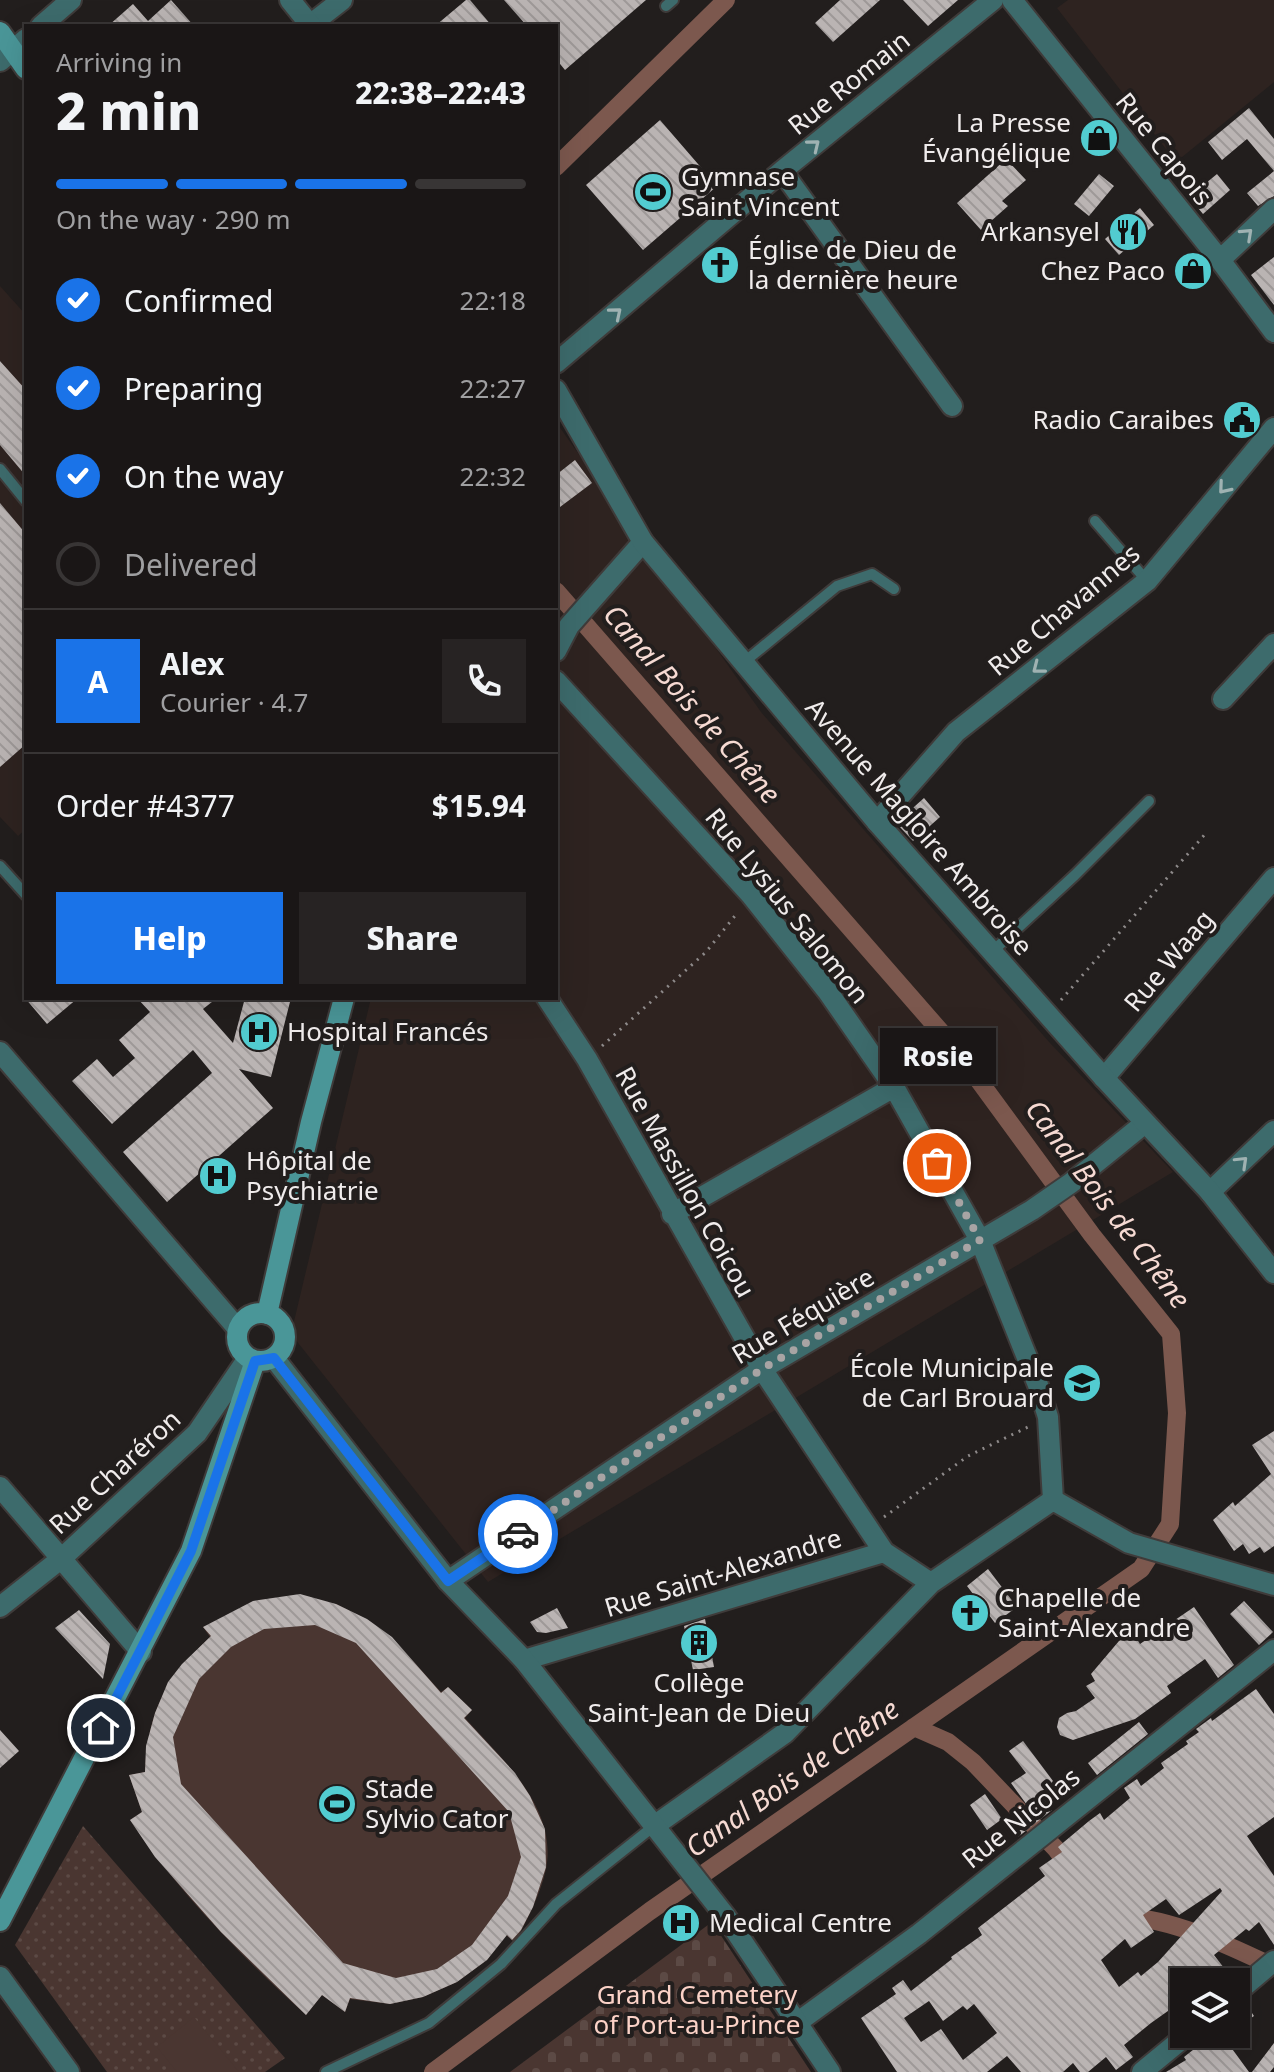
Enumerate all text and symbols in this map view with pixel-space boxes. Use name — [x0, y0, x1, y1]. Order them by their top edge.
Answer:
street label: Rue Romain — [780, 22, 917, 143]
text: Arriving in — [56, 44, 182, 80]
text: 22:38–22:43 — [355, 72, 526, 113]
text: 2 min — [56, 74, 201, 145]
street label: Rue Capois — [1108, 84, 1221, 212]
place label: La Presse Évangélique — [922, 104, 1071, 170]
shop icon: La Presse Évangélique — [1078, 117, 1120, 159]
one-way arrow — [805, 140, 820, 155]
place label: Gymnase Saint Vincent — [681, 158, 840, 224]
sports icon: Gymnase Saint Vincent — [632, 171, 674, 213]
text: On the way · 290 m — [56, 201, 290, 237]
restaurant icon: Arkansyel — [1107, 211, 1149, 253]
place label: Arkansyel — [981, 213, 1100, 249]
one-way arrow — [1238, 229, 1252, 244]
place label: Église de Dieu de la dernière heure — [748, 231, 958, 297]
church icon: Église de Dieu de la dernière heure — [699, 244, 741, 286]
shop icon: Chez Paco — [1172, 250, 1214, 292]
place label: Chez Paco — [1041, 252, 1165, 288]
icon: check — [56, 278, 100, 322]
text: Confirmed — [124, 280, 274, 321]
text: 22:18 — [460, 282, 526, 318]
one-way arrow — [606, 308, 621, 323]
icon: check — [56, 366, 100, 410]
text: Preparing — [124, 368, 263, 409]
text: 22:27 — [460, 370, 526, 406]
public building icon: Radio Caraibes — [1221, 399, 1263, 441]
place label: Radio Caraibes — [1032, 401, 1214, 437]
icon: check — [56, 454, 100, 498]
text: On the way — [124, 456, 284, 497]
text: 22:32 — [460, 458, 526, 494]
one-way arrow — [1219, 479, 1234, 494]
street label: Rue Chavannes — [980, 535, 1147, 683]
text: Delivered — [124, 544, 258, 585]
water label: Canal Bois de Chêne — [596, 596, 790, 811]
button: phone — [442, 639, 526, 723]
text: Alex — [160, 643, 224, 684]
one-way arrow — [1032, 658, 1047, 672]
text: A — [88, 661, 108, 702]
text: Courier · 4.7 — [160, 684, 308, 720]
street label: Avenue Magloire Ambroise — [798, 690, 1041, 963]
text: Order #4377 — [56, 785, 235, 826]
text: $15.94 — [432, 785, 526, 826]
street label: Rue Lysius Salomon — [698, 800, 878, 1011]
button: Help — [56, 892, 283, 984]
button: Share — [299, 892, 526, 984]
street label: Rue Waag — [1115, 902, 1221, 1019]
hospital icon: Hospital Francés — [238, 1011, 280, 1053]
place label: Hospital Francés — [287, 1013, 489, 1049]
callout: Rosie — [879, 1027, 995, 1083]
text: Rosie — [903, 1038, 973, 1074]
street label: Rue Massillon Coicou — [607, 1060, 764, 1303]
water label: Canal Bois de Chêne — [1018, 1091, 1200, 1316]
pin — [903, 1129, 971, 1197]
icon: bag — [915, 1141, 959, 1185]
place label: Hôpital de Psychiatrie — [246, 1142, 379, 1208]
hospital icon: Hôpital de Psychiatrie — [197, 1155, 239, 1197]
one-way arrow — [1233, 1156, 1247, 1171]
street label: Rue Féquière — [725, 1258, 880, 1372]
place label: École Municipale de Carl Brouard — [850, 1349, 1054, 1415]
school or university icon: École Municipale de Carl Brouard — [1061, 1362, 1103, 1404]
street label: Rue Charéron — [41, 1401, 188, 1542]
courier — [478, 1494, 558, 1574]
icon: car — [496, 1512, 540, 1556]
street label: Rue Saint-Alexandre — [600, 1519, 846, 1625]
place label: Chapelle de Saint-Alexandre — [998, 1579, 1190, 1645]
church icon: Chapelle de Saint-Alexandre — [949, 1592, 991, 1634]
building icon: Collège Saint-Jean de Dieu — [678, 1622, 720, 1664]
place label: Collège Saint-Jean de Dieu — [588, 1664, 810, 1730]
water label: Canal Bois de Chêne — [677, 1689, 906, 1865]
pin — [67, 1694, 135, 1762]
icon: home — [79, 1706, 123, 1750]
street label: Rue Nicolas — [954, 1759, 1087, 1876]
place label: Stade Sylvio Cator — [365, 1770, 509, 1836]
sports icon: Stade Sylvio Cator — [316, 1783, 358, 1825]
hospital icon: Medical Centre — [660, 1902, 702, 1944]
place label: Medical Centre — [709, 1904, 892, 1940]
map controls — [1170, 1968, 1250, 2048]
button: layers — [1170, 1968, 1250, 2048]
park label: Grand Cemetery of Port-au-Prince — [594, 1976, 800, 2042]

